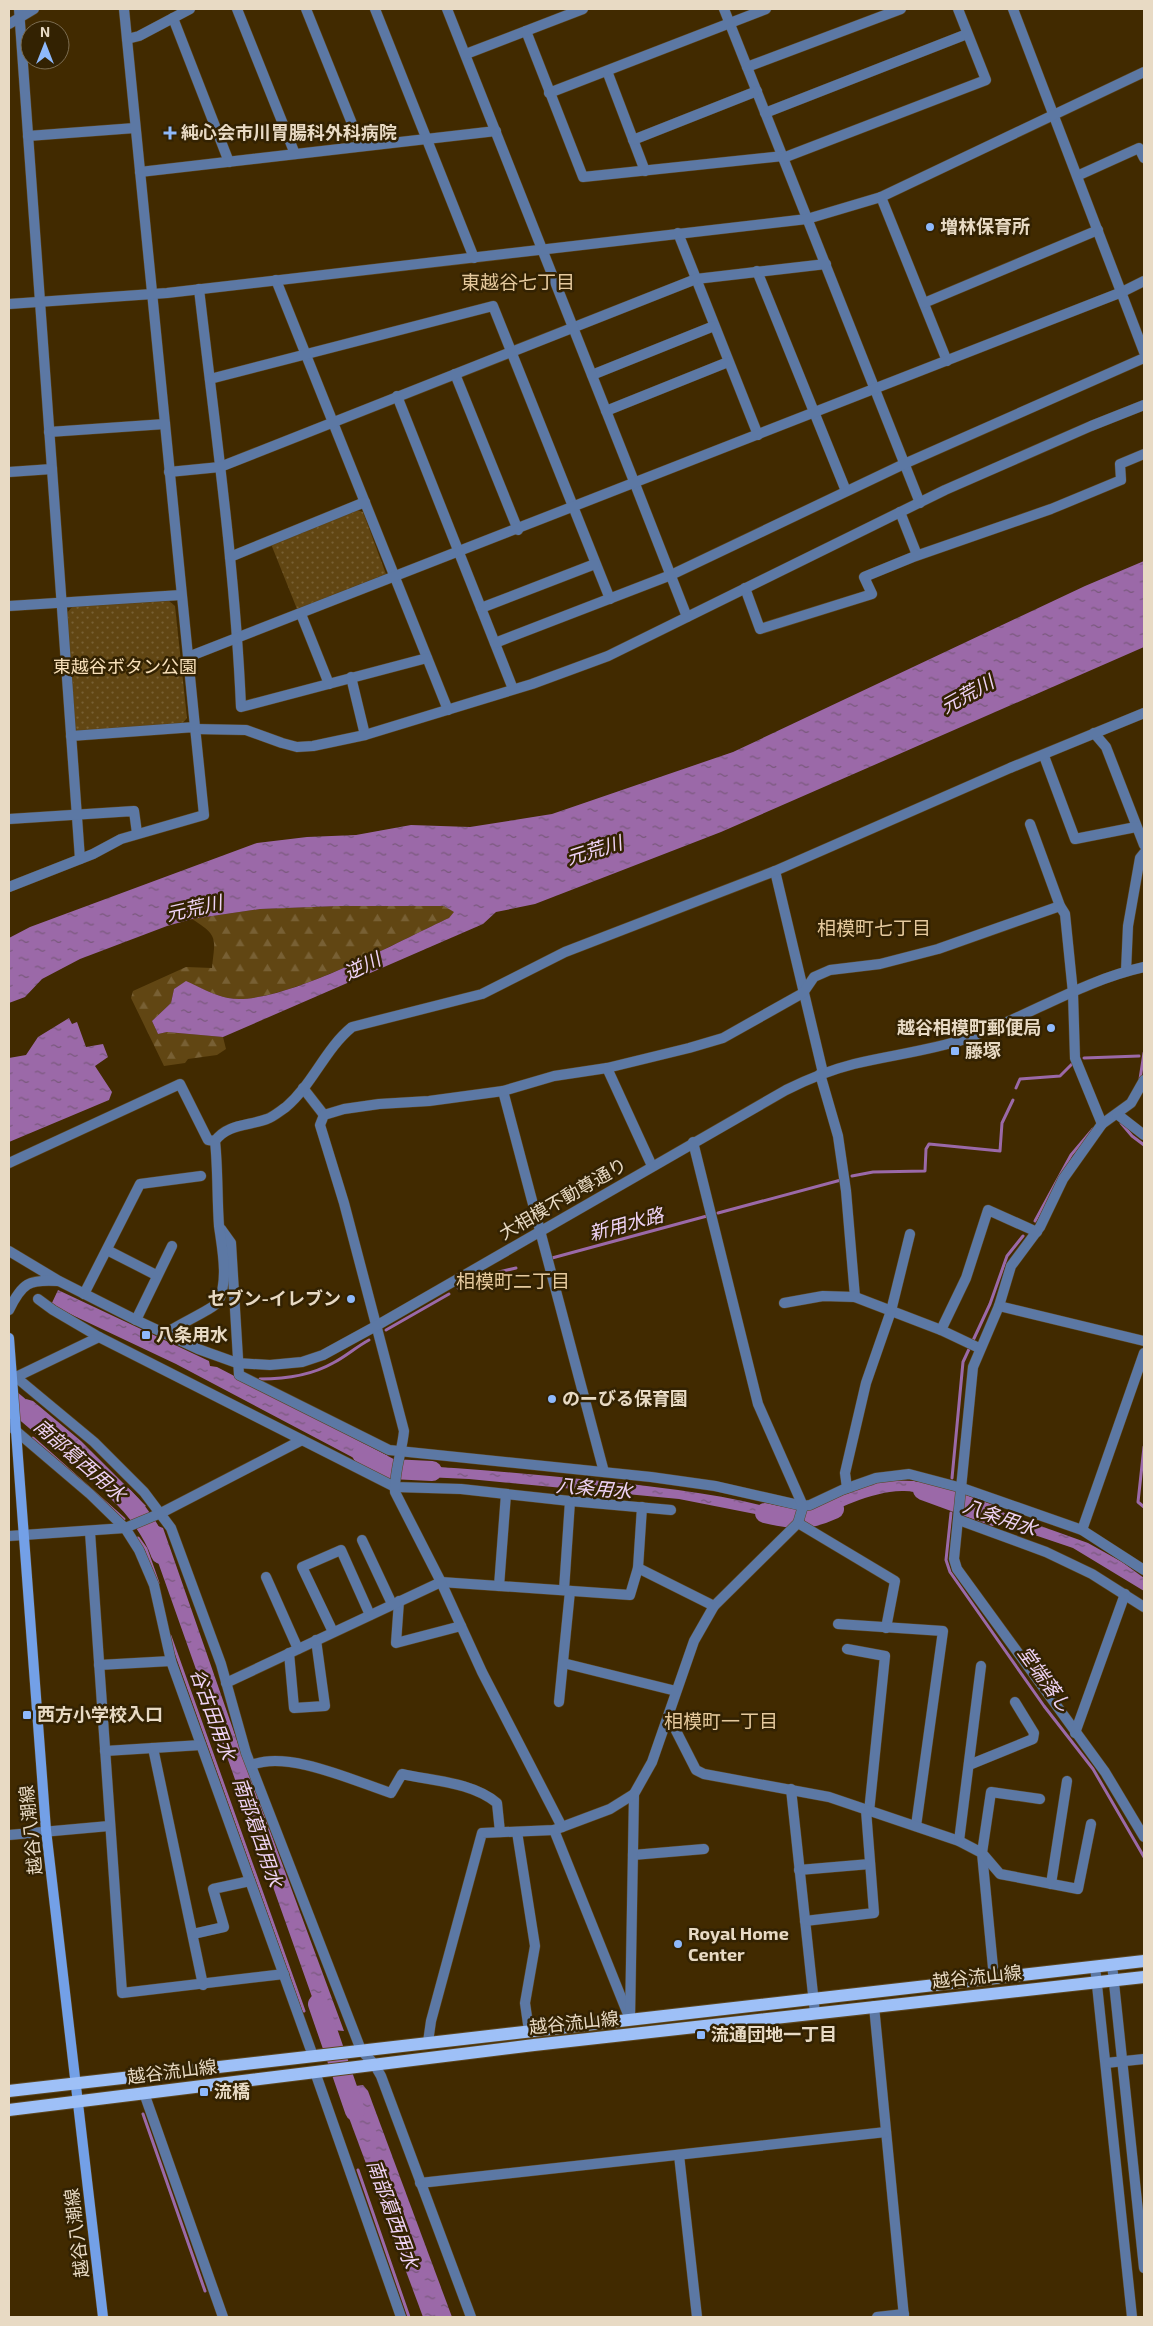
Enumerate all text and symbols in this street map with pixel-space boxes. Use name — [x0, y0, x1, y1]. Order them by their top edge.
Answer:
north arrow — [20, 20, 70, 70]
text: N — [40, 23, 50, 40]
place label: 純心会市川胃腸科外科病院 — [181, 121, 397, 143]
marker: 純心会市川胃腸科外科病院 — [163, 126, 177, 140]
place label: 増林保育所 — [940, 215, 1030, 237]
marker: 増林保育所 — [924, 221, 936, 233]
district label: 東越谷七丁目 — [461, 270, 575, 293]
park label: 東越谷ボタン公園 — [53, 655, 197, 677]
water label: 元荒川 — [936, 669, 999, 717]
water label: 元荒川 — [563, 830, 626, 869]
water label: 元荒川 — [164, 889, 226, 925]
district label: 相模町七丁目 — [817, 916, 931, 939]
water label: 逆川 — [340, 946, 386, 984]
place label: 越谷相模町郵便局 — [897, 1016, 1041, 1038]
marker: 越谷相模町郵便局 — [1045, 1022, 1057, 1034]
place label: 藤塚 — [965, 1039, 1001, 1061]
marker: 藤塚 — [949, 1045, 961, 1057]
street label: 大相模不動尊通り — [495, 1153, 630, 1244]
water label: 新用水路 — [586, 1202, 667, 1244]
district label: 相模町二丁目 — [456, 1269, 570, 1292]
place label: セブン-イレブン — [208, 1287, 341, 1309]
marker: セブン-イレブン — [345, 1293, 357, 1305]
place label: 八条用水 — [156, 1323, 228, 1345]
marker: 八条用水 — [140, 1329, 152, 1341]
place label: のーびる保育園 — [562, 1387, 688, 1409]
marker: のーびる保育園 — [546, 1393, 558, 1405]
water label: 南部葛西用水 — [30, 1414, 132, 1507]
water label: 八条用水 — [555, 1473, 635, 1502]
water label: 八条用水 — [960, 1493, 1042, 1540]
water label: 堂端落し — [1014, 1641, 1077, 1716]
water label: 谷古田用水 — [186, 1665, 241, 1764]
place label: 西方小学校入口 — [37, 1703, 163, 1725]
marker: 西方小学校入口 — [21, 1709, 33, 1721]
district label: 相模町一丁目 — [664, 1709, 778, 1732]
water label: 南部葛西用水 — [229, 1774, 289, 1891]
street label: 越谷八潮線 — [14, 1784, 46, 1876]
place label: Royal Home Center — [688, 1922, 789, 1965]
marker: Royal Home Center — [672, 1938, 684, 1950]
street label: 越谷流山線 — [931, 1960, 1023, 1992]
street label: 越谷流山線 — [528, 2006, 620, 2038]
place label: 流通団地一丁目 — [711, 2023, 837, 2045]
marker: 流通団地一丁目 — [695, 2029, 707, 2041]
street label: 越谷流山線 — [126, 2055, 218, 2087]
place label: 流橋 — [214, 2080, 250, 2102]
marker: 流橋 — [198, 2086, 210, 2098]
water label: 南部葛西用水 — [363, 2156, 424, 2273]
street label: 越谷八潮線 — [60, 2187, 92, 2279]

